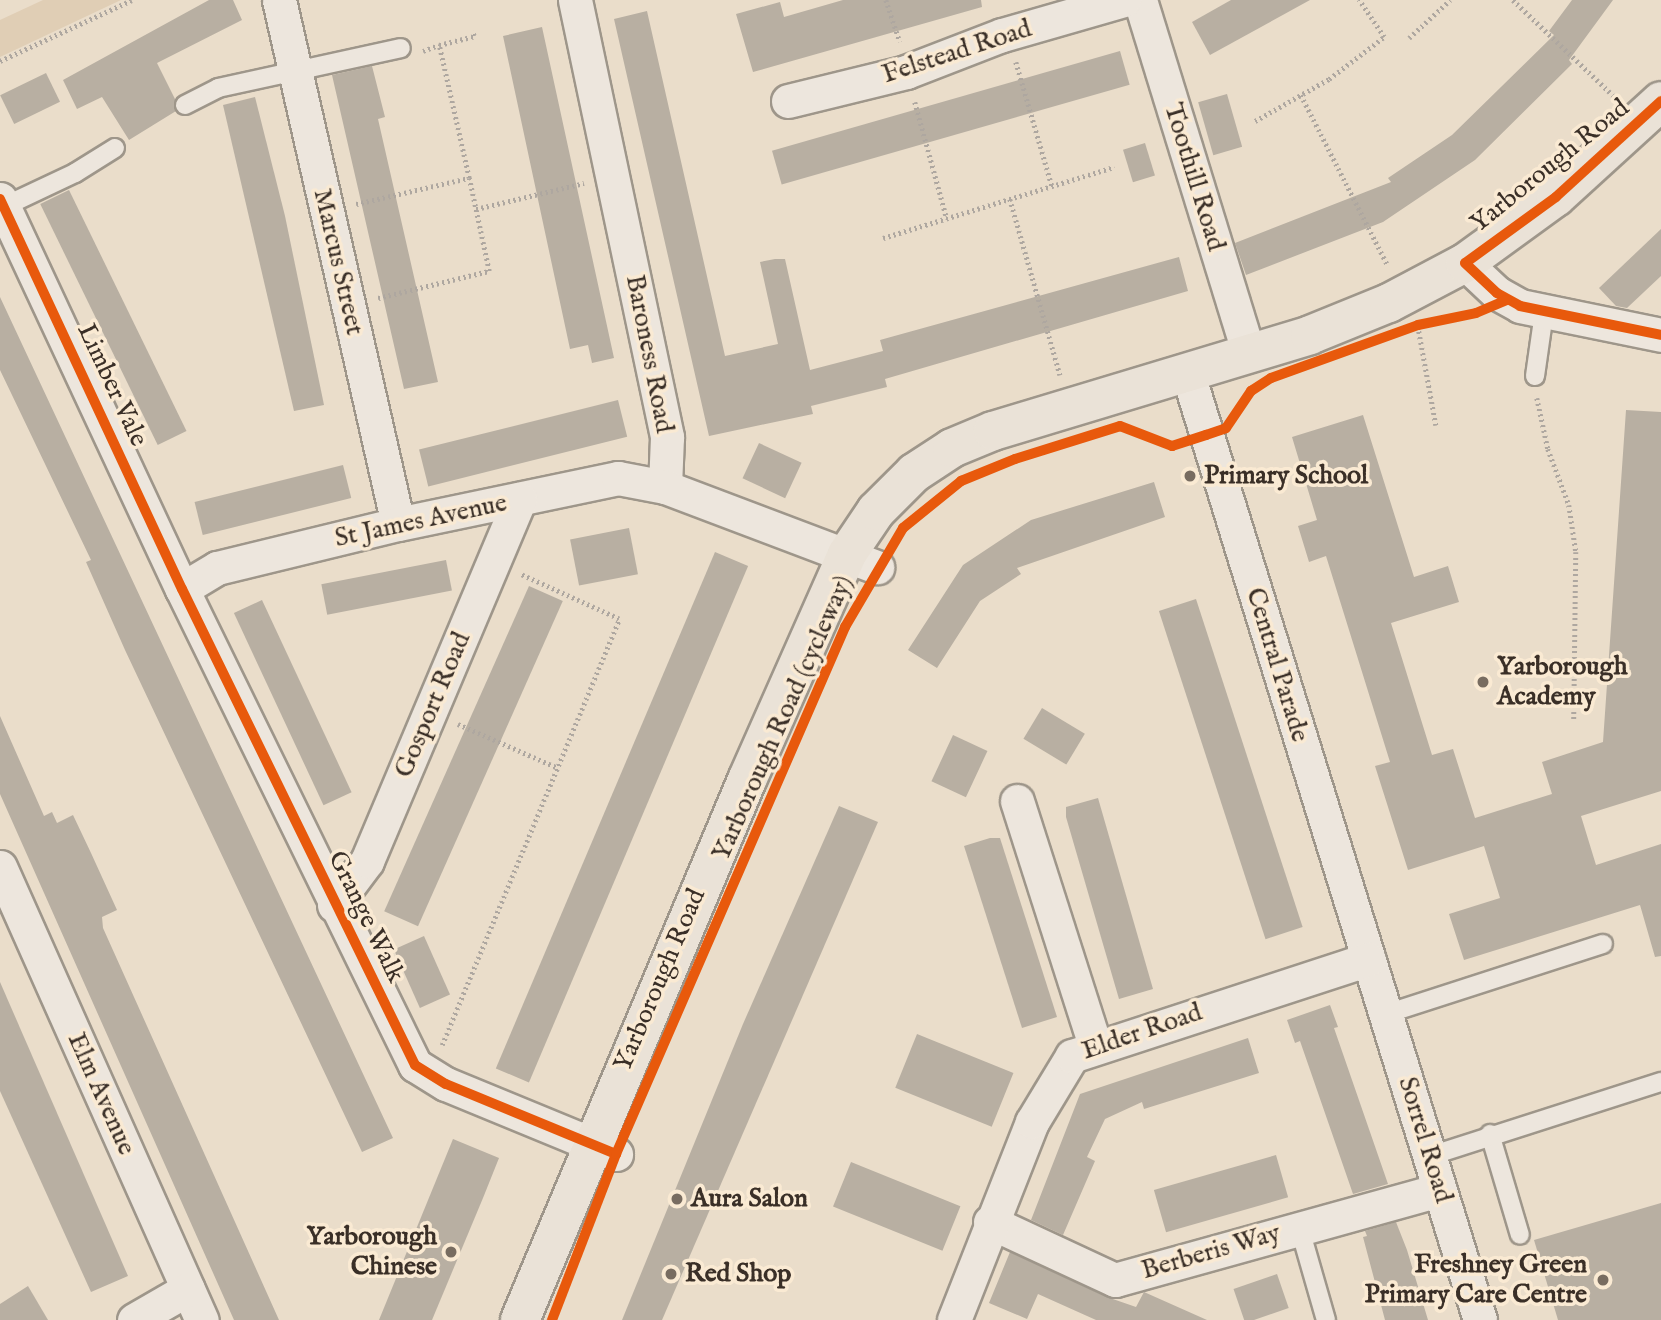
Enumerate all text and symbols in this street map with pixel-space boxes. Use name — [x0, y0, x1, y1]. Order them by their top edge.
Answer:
street label: Felstead Road — [879, 13, 1035, 91]
street label: Yarborough Road — [1464, 93, 1636, 239]
street label: Toothill Road — [1157, 99, 1231, 255]
street label: Marcus Street — [306, 186, 370, 338]
street label: Baroness Road — [618, 272, 680, 436]
street label: Limber Vale — [70, 319, 154, 451]
place label: Primary School — [1204, 460, 1368, 492]
marker: Primary School — [1182, 468, 1198, 484]
street label: St James Avenue — [332, 488, 510, 554]
street label: Yarborough Road (cycleway) — [706, 571, 860, 865]
street label: Central Parade — [1239, 584, 1315, 746]
street label: Gosport Road — [388, 628, 478, 782]
place label: Yarborough Academy — [1497, 651, 1627, 712]
marker: Yarborough Academy — [1475, 674, 1491, 690]
street label: Grange Walk — [321, 846, 411, 988]
street label: Yarborough Road — [608, 884, 712, 1076]
street label: Elder Road — [1078, 997, 1206, 1067]
street label: Elm Avenue — [60, 1028, 142, 1160]
street label: Sorrel Road — [1391, 1073, 1459, 1207]
place label: Aura Salon — [691, 1183, 808, 1215]
marker: Aura Salon — [669, 1191, 685, 1207]
street label: Berberis Way — [1138, 1217, 1284, 1287]
place label: Yarborough Chinese — [307, 1221, 437, 1282]
marker: Yarborough Chinese — [443, 1244, 459, 1260]
place label: Freshney Green Primary Care Centre — [1364, 1249, 1587, 1310]
place label: Red Shop — [685, 1258, 791, 1290]
marker: Red Shop — [663, 1266, 679, 1282]
marker: Freshney Green Primary Care Centre — [1593, 1270, 1613, 1290]

